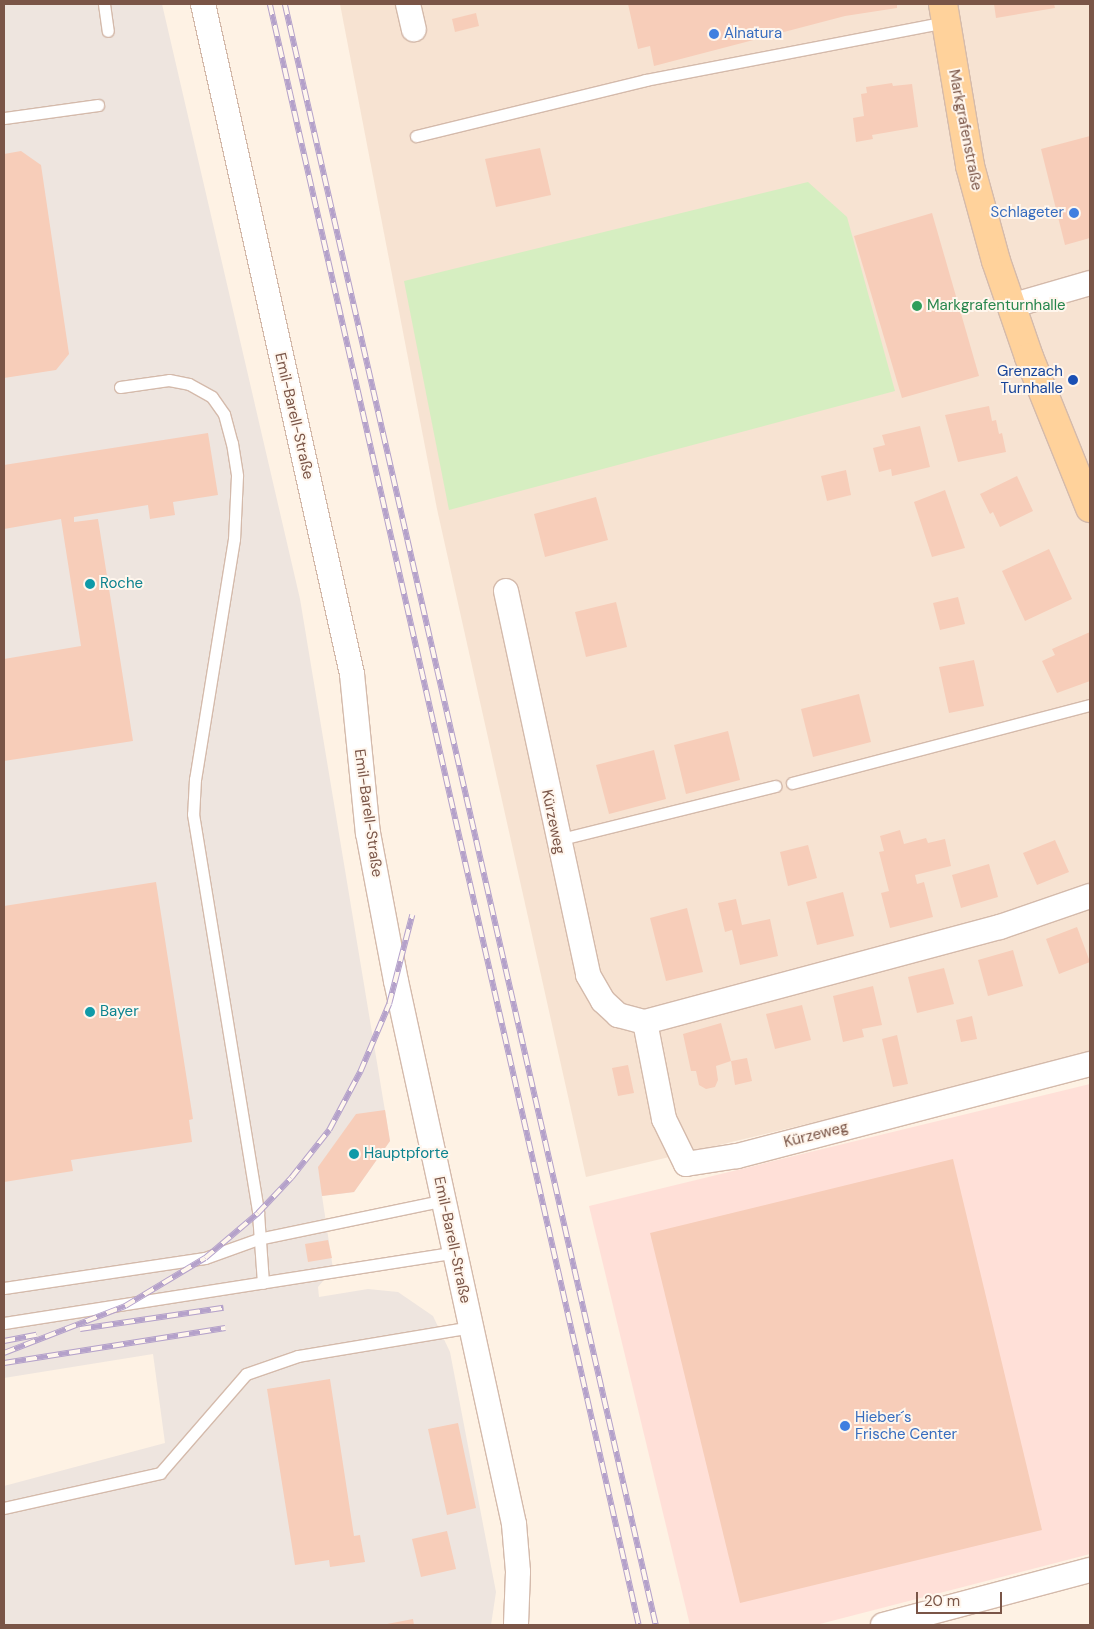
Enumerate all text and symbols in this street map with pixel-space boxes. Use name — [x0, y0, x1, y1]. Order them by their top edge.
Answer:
place label: Alnatura — [724, 25, 782, 43]
marker: Alnatura — [708, 28, 720, 40]
street label: Markgrafenstraße — [944, 68, 986, 192]
place label: Schlageter — [991, 204, 1064, 222]
marker: Schlageter — [1068, 207, 1080, 219]
place label: Markgrafenturnhalle — [927, 297, 1066, 315]
marker: Markgrafenturnhalle — [911, 300, 923, 312]
street label: Emil-Barell-Straße — [271, 351, 317, 481]
place label: Grenzach Turnhalle — [997, 362, 1063, 397]
marker: Grenzach Turnhalle — [1067, 374, 1079, 386]
place label: Roche — [100, 575, 143, 593]
marker: Roche — [84, 578, 96, 590]
street label: Emil-Barell-Straße — [350, 748, 386, 878]
street label: Kürzeweg — [537, 788, 569, 856]
place label: Bayer — [100, 1003, 139, 1021]
marker: Bayer — [84, 1006, 96, 1018]
street label: Kürzeweg — [782, 1118, 850, 1152]
place label: Hauptpforte — [364, 1145, 449, 1163]
marker: Hauptpforte — [348, 1148, 360, 1160]
street label: Emil-Barell-Straße — [430, 1175, 474, 1305]
place label: Hieber´s Frische Center — [855, 1408, 957, 1443]
marker: Hieber´s Frische Center — [839, 1420, 851, 1432]
scale bar — [919, 1582, 1005, 1614]
text: 20 m — [924, 1591, 960, 1611]

